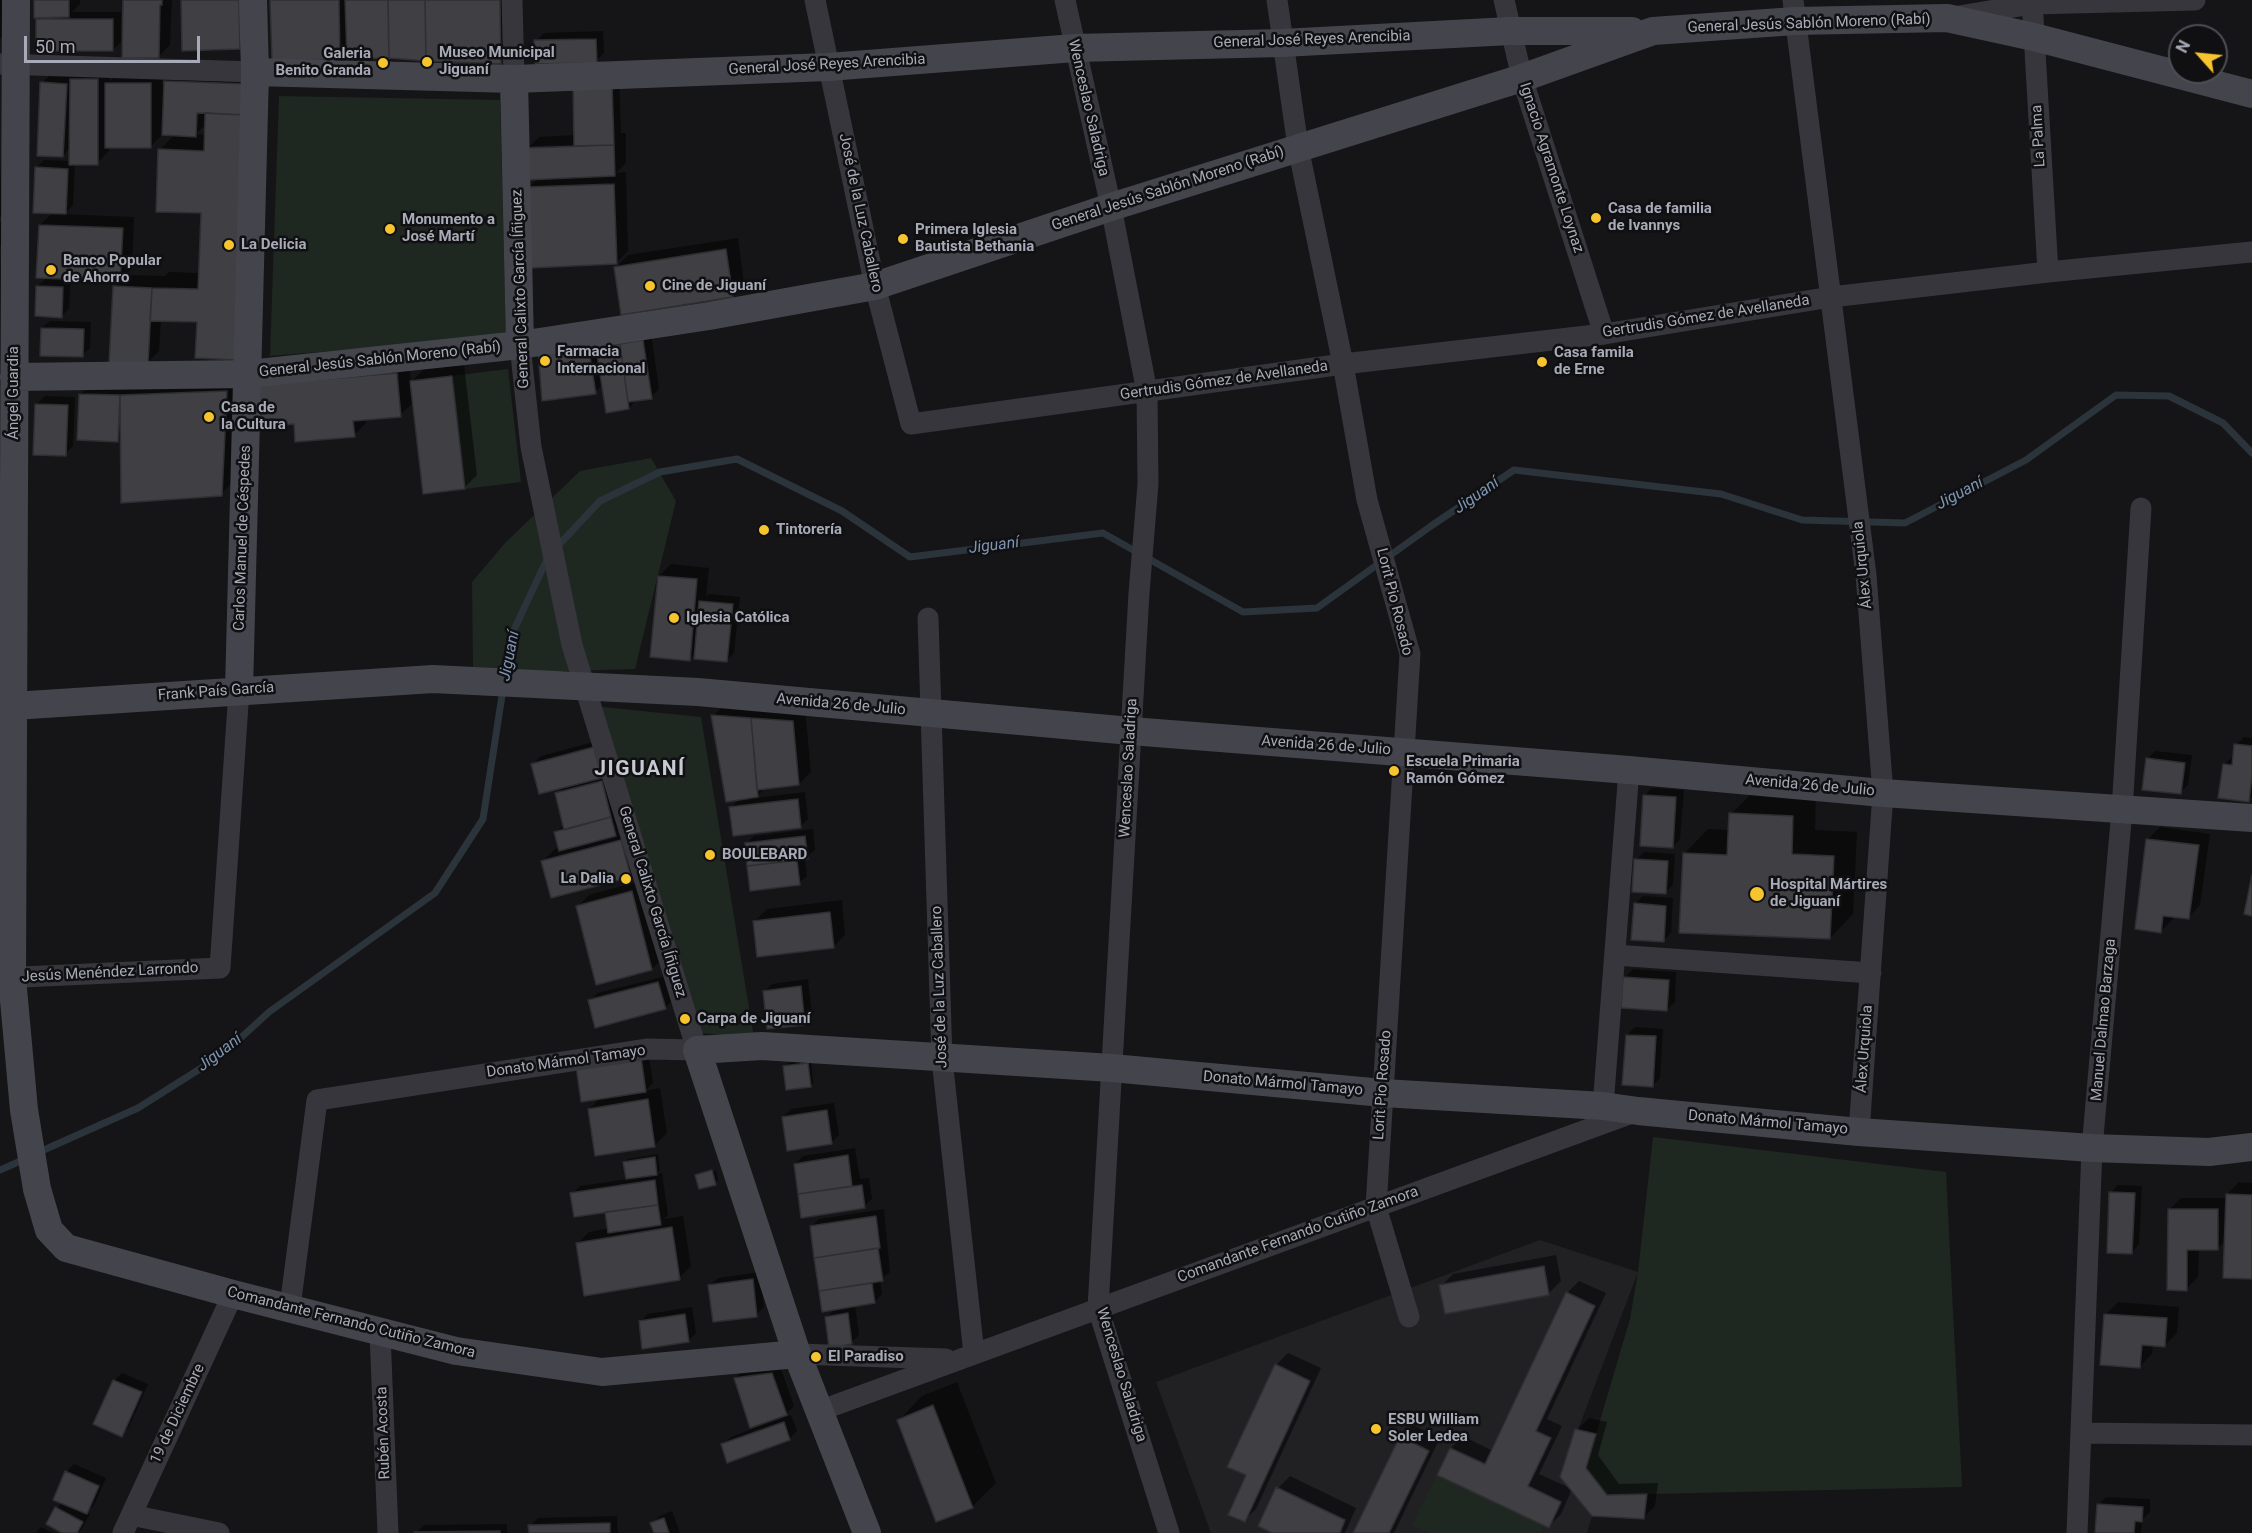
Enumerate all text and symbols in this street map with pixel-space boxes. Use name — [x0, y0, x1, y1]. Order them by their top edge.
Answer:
street label: General Jesús Sablón Moreno (Rabí) — [1687, 11, 1931, 37]
scale bar — [27, 24, 202, 62]
north arrow — [2168, 24, 2228, 84]
street label: General José Reyes Arencibia — [1213, 28, 1411, 52]
text: 50 m — [35, 36, 75, 57]
text: N — [2172, 37, 2194, 56]
street label: Wenceslao Saladriga — [1064, 38, 1112, 178]
place label: Museo Municipal Jiguaní — [439, 44, 555, 79]
place label: Galeria Benito Granda — [275, 45, 371, 80]
street label: General José Reyes Arencibia — [728, 51, 926, 79]
marker: Museo Municipal Jiguaní — [420, 55, 434, 69]
marker: Galeria Benito Granda — [376, 56, 390, 70]
street label: Ignacio Agramonte Loynaz — [1515, 81, 1587, 255]
street label: La Palma — [2028, 104, 2050, 168]
street label: José de la Luz Caballero — [834, 132, 886, 294]
street label: General Jesús Sablón Moreno (Rabí) — [1050, 143, 1286, 235]
street label: General Calixto García Íñiguez — [509, 189, 533, 389]
place label: Casa de familia de Ivannys — [1608, 200, 1712, 235]
place label: Monumento a José Martí — [402, 211, 495, 246]
marker: Casa de familia de Ivannys — [1589, 211, 1603, 225]
place label: Primera Iglesia Bautista Bethania — [915, 221, 1034, 256]
marker: Monumento a José Martí — [383, 222, 397, 236]
marker: Primera Iglesia Bautista Bethania — [896, 232, 910, 246]
place label: La Delicia — [241, 236, 306, 254]
marker: La Delicia — [222, 238, 236, 252]
place label: Banco Popular de Ahorro — [63, 252, 161, 287]
marker: Banco Popular de Ahorro — [44, 263, 58, 277]
place label: Cine de Jiguaní — [662, 277, 766, 295]
marker: Cine de Jiguaní — [643, 279, 657, 293]
street label: Gertrudis Gómez de Avellaneda — [1601, 292, 1811, 342]
street label: General Jesús Sablón Moreno (Rabí) — [258, 338, 502, 382]
place label: Farmacia Internacional — [557, 343, 646, 378]
place label: Casa famila de Erne — [1554, 344, 1634, 379]
street label: Ángel Guardia — [5, 346, 23, 440]
marker: Farmacia Internacional — [538, 354, 552, 368]
marker: Casa famila de Erne — [1535, 355, 1549, 369]
street label: Gertrudis Gómez de Avellaneda — [1119, 358, 1329, 404]
place label: Casa de la Cultura — [221, 399, 286, 434]
marker: Casa de la Cultura — [202, 410, 216, 424]
street label: Carlos Manuel de Céspedes — [231, 445, 255, 631]
water label: Jiguaní — [1451, 474, 1503, 518]
water label: Jiguaní — [1933, 474, 1987, 514]
street label: Álex Urquiola — [1849, 520, 1877, 610]
place label: Tintorería — [776, 521, 842, 539]
marker: Tintorería — [757, 523, 771, 537]
water label: Jiguaní — [968, 533, 1020, 559]
street label: Lorit Pio Rosado — [1372, 546, 1416, 658]
place label: Iglesia Católica — [686, 609, 789, 627]
marker: Iglesia Católica — [667, 611, 681, 625]
water label: Jiguaní — [496, 629, 524, 683]
street label: Frank País García — [157, 679, 275, 705]
street label: Avenida 26 de Julio — [776, 690, 906, 720]
street label: Wenceslao Saladriga — [1116, 698, 1142, 838]
street label: Avenida 26 de Julio — [1261, 732, 1391, 760]
place label: Escuela Primaria Ramón Gómez — [1406, 753, 1520, 788]
district label: JIGUANÍ — [594, 757, 686, 783]
marker: Escuela Primaria Ramón Gómez — [1387, 764, 1401, 778]
street label: Avenida 26 de Julio — [1745, 771, 1875, 801]
street label: General Calixto García Íñiguez — [614, 804, 690, 1000]
place label: BOULEBARD — [722, 846, 807, 864]
marker: BOULEBARD — [703, 848, 717, 862]
place label: La Dalia — [560, 870, 614, 888]
marker: La Dalia — [619, 872, 633, 886]
place label: Hospital Mártires de Jiguaní — [1770, 876, 1887, 911]
marker: Hospital Mártires de Jiguaní — [1748, 885, 1766, 903]
street label: José de la Luz Caballero — [928, 906, 952, 1068]
street label: Manuel Dalmao Barzaga — [2088, 938, 2120, 1102]
street label: Jesús Menéndez Larrondo — [21, 959, 199, 987]
street label: Álex Urquiola — [1853, 1004, 1877, 1094]
place label: Carpa de Jiguaní — [697, 1010, 811, 1028]
marker: Carpa de Jiguaní — [678, 1012, 692, 1026]
street label: Lorit Pio Rosado — [1370, 1029, 1396, 1141]
water label: Jiguaní — [194, 1030, 246, 1076]
street label: Donato Mármol Tamayo — [485, 1042, 647, 1082]
street label: Donato Mármol Tamayo — [1202, 1068, 1364, 1100]
street label: Donato Mármol Tamayo — [1687, 1107, 1849, 1139]
street label: Comandante Fernando Cutiño Zamora — [1175, 1183, 1421, 1287]
street label: Comandante Fernando Cutiño Zamora — [225, 1283, 477, 1363]
street label: Wenceslao Saladriga — [1092, 1306, 1150, 1444]
place label: El Paradiso — [828, 1348, 904, 1366]
marker: El Paradiso — [809, 1350, 823, 1364]
street label: 19 de Diciembre — [147, 1361, 209, 1467]
street label: Rubén Acosta — [373, 1386, 395, 1480]
place label: ESBU William Soler Ledea — [1388, 1411, 1479, 1446]
marker: ESBU William Soler Ledea — [1369, 1422, 1383, 1436]

